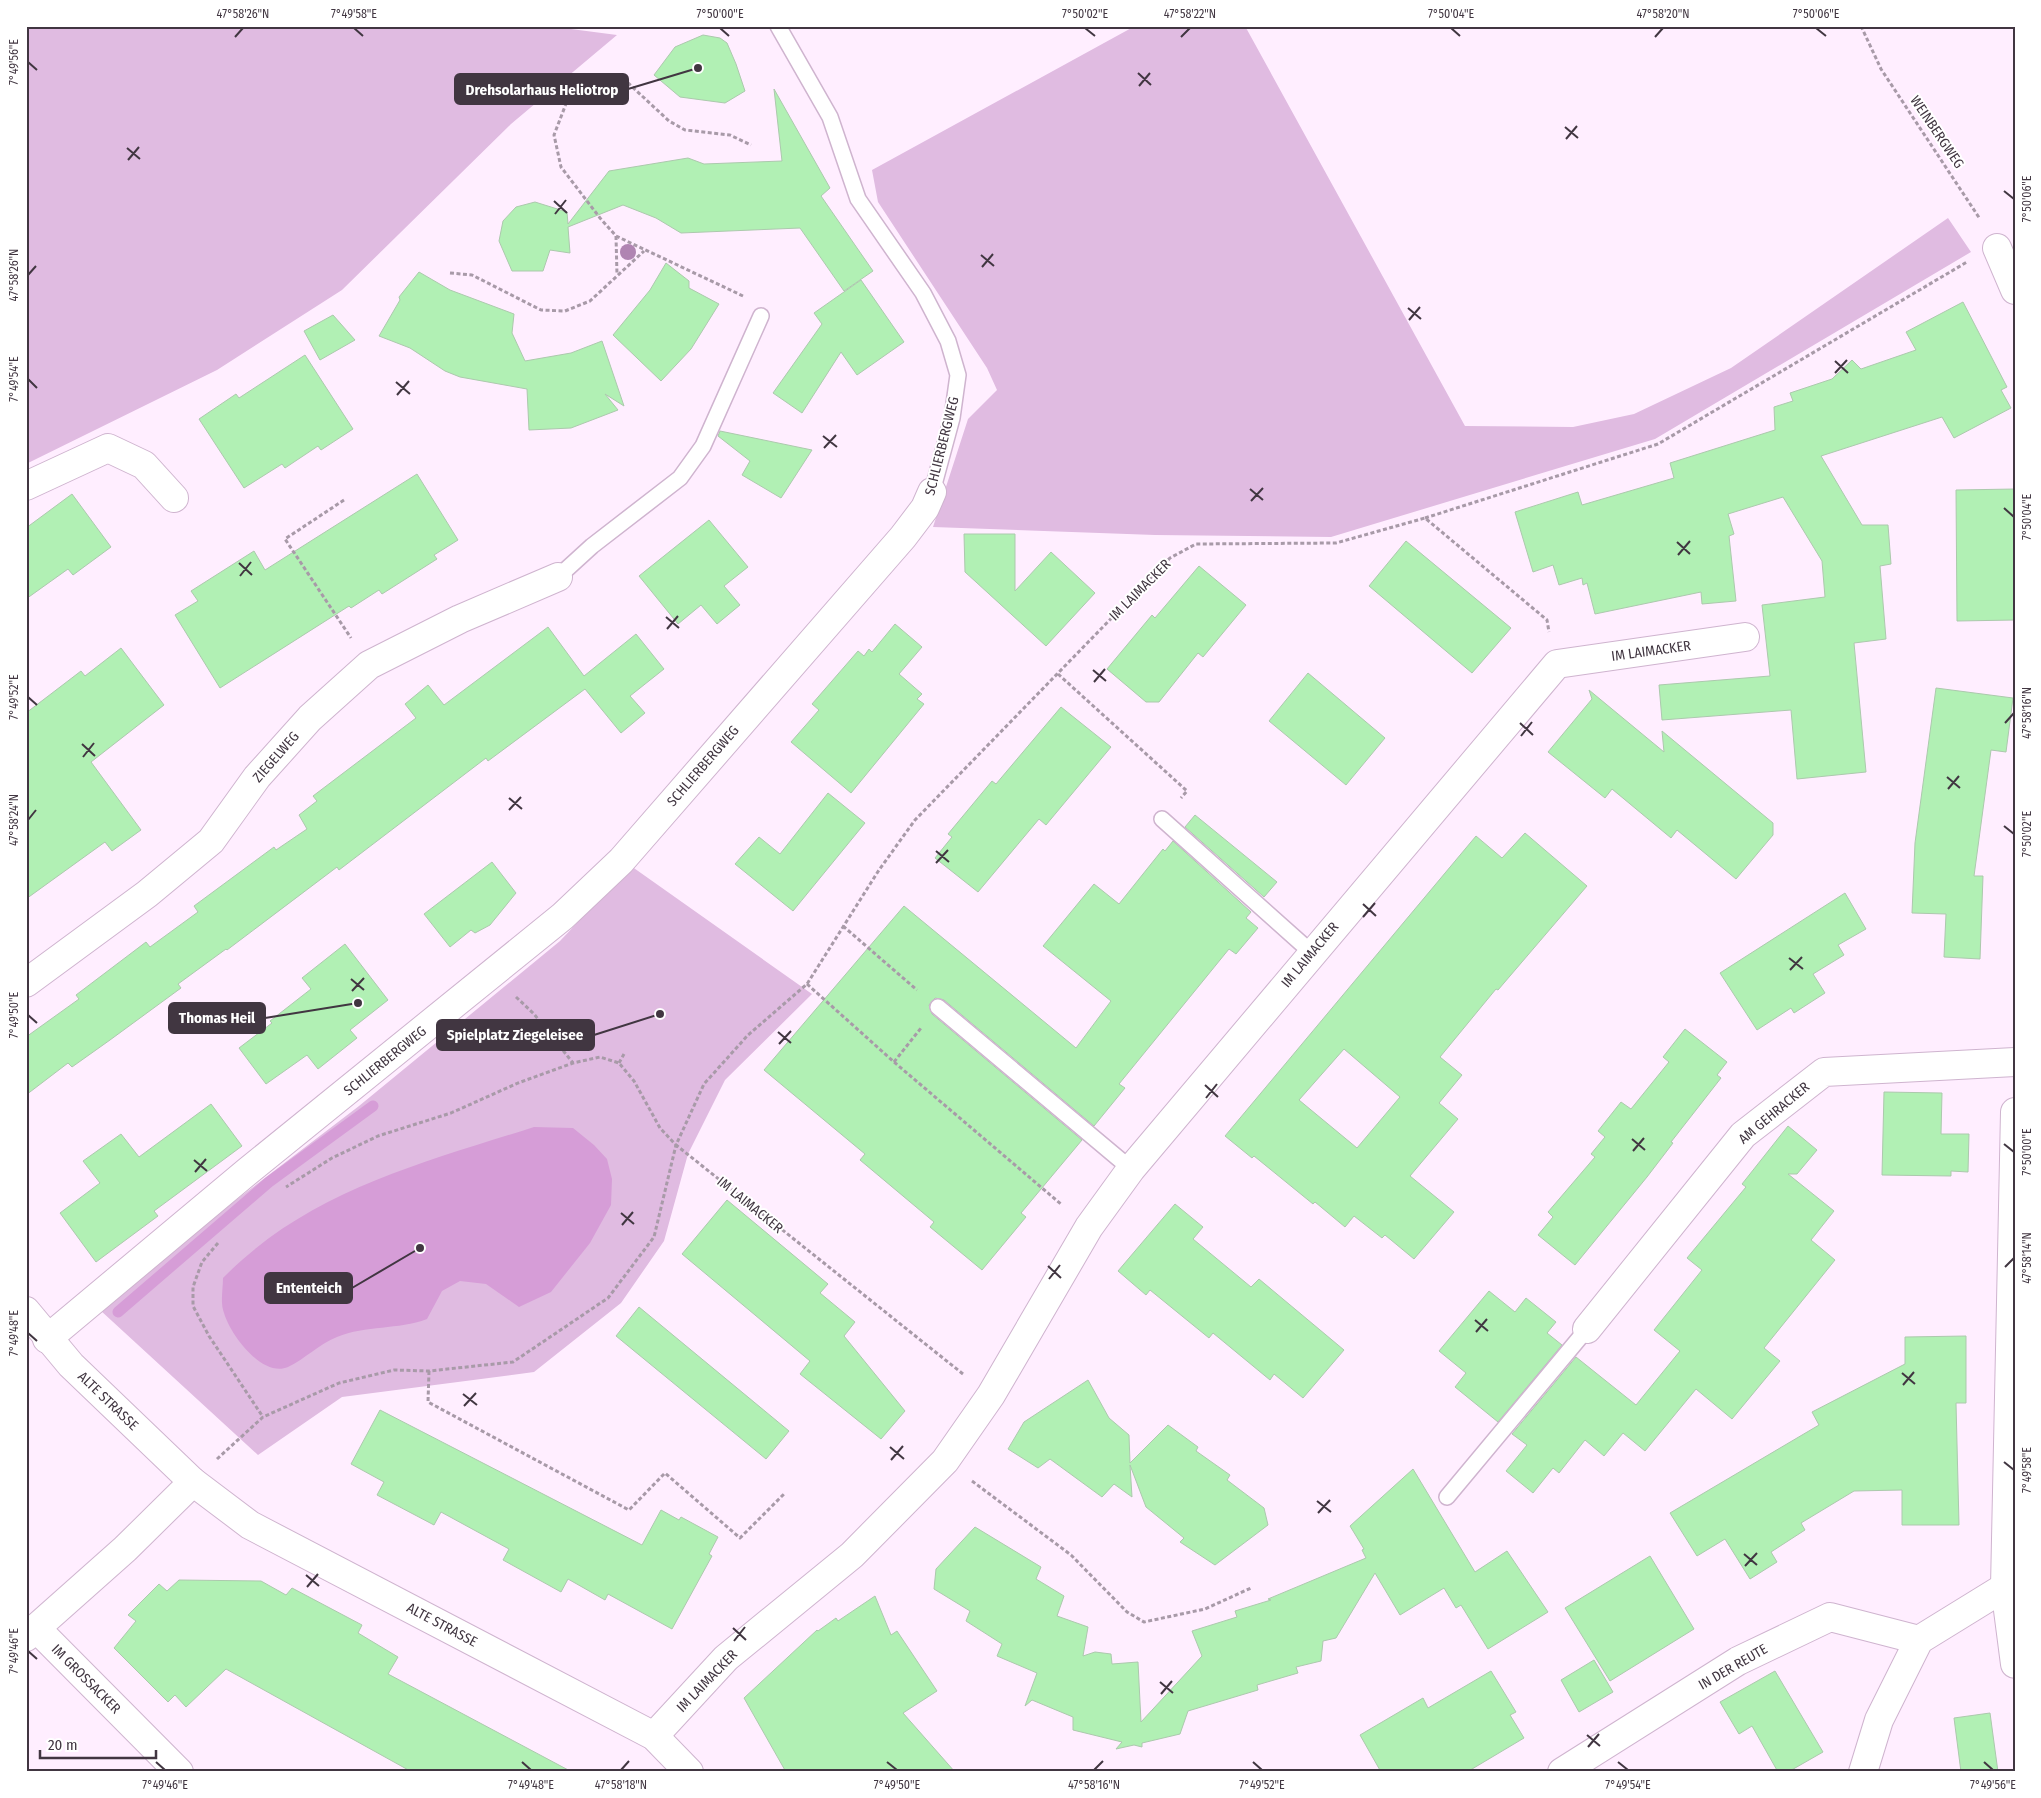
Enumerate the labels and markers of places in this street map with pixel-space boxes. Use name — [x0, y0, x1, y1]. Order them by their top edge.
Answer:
callout: Drehsolarhaus Heliotrop — [455, 74, 628, 104]
callout: Thomas Heil — [169, 1003, 265, 1033]
callout: Spielplatz Ziegeleisee — [437, 1020, 594, 1050]
callout: Ententeich — [265, 1273, 352, 1303]

